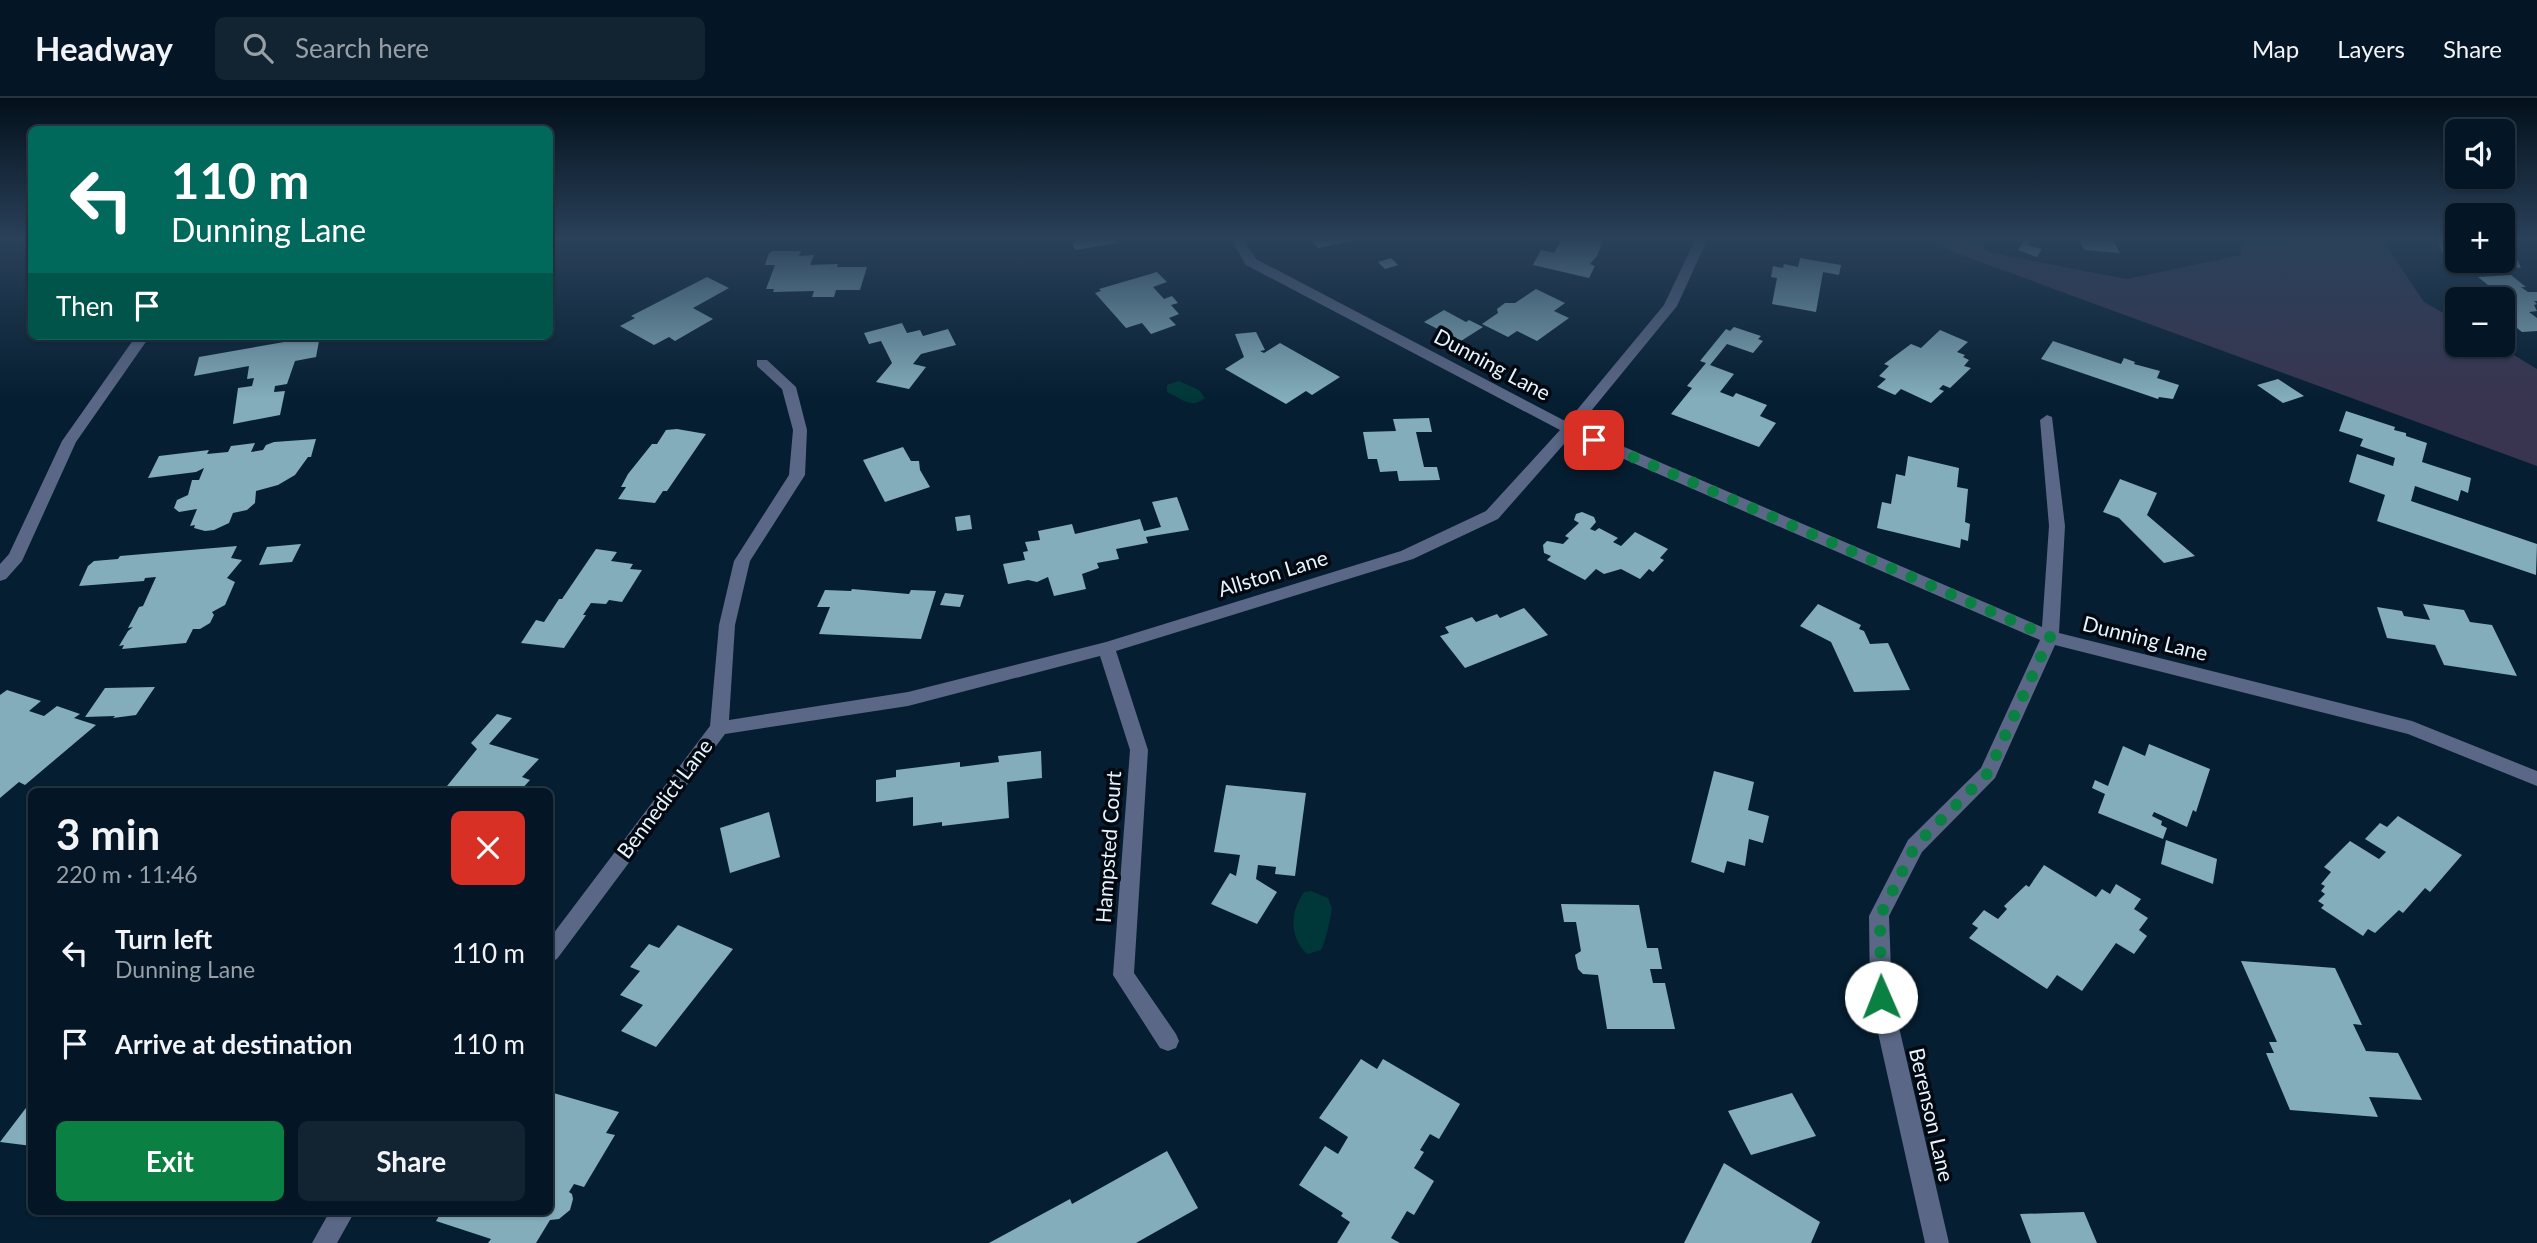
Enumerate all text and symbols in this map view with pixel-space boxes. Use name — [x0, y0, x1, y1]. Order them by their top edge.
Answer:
search box — [215, 17, 705, 80]
text: Headway — [35, 28, 173, 68]
icon: search — [239, 29, 277, 67]
text: Search here — [295, 32, 429, 64]
text: Map — [2252, 34, 2299, 63]
text: Layers — [2337, 34, 2405, 63]
text: Share — [2443, 34, 2502, 63]
map controls — [2445, 119, 2515, 357]
button: sound — [2445, 119, 2515, 189]
text: 110 m — [171, 151, 309, 209]
icon: left — [56, 154, 147, 245]
button: + — [2445, 203, 2515, 273]
text: Dunning Lane — [171, 210, 366, 249]
icon: arrive — [128, 287, 166, 325]
button: − — [2445, 287, 2515, 357]
text: Then — [56, 290, 114, 322]
street label: Dunning Lane — [1430, 323, 1555, 405]
pin — [1564, 410, 1624, 470]
icon: arrive — [1575, 421, 1613, 459]
street label: Allston Lane — [1215, 544, 1331, 601]
street label: Dunning Lane — [2080, 610, 2211, 665]
street label: Bennedict Lane — [611, 734, 717, 863]
street label: Hampsted Court — [1090, 769, 1125, 924]
text: 3 min — [56, 809, 160, 859]
button: close — [451, 811, 525, 885]
text: 220 m · 11:46 — [56, 860, 198, 888]
text: Turn left — [115, 923, 212, 955]
icon: left — [56, 934, 94, 972]
text: 110 m — [452, 937, 525, 969]
text: Dunning Lane — [115, 955, 255, 983]
position arrow — [1844, 960, 1918, 1034]
icon: arrive — [56, 1025, 94, 1063]
text: Arrive at destination — [115, 1028, 352, 1060]
text: 110 m — [452, 1028, 525, 1060]
street label: Berenson Lane — [1905, 1045, 1960, 1184]
button: Exit — [56, 1121, 284, 1201]
button: Share — [298, 1121, 525, 1201]

